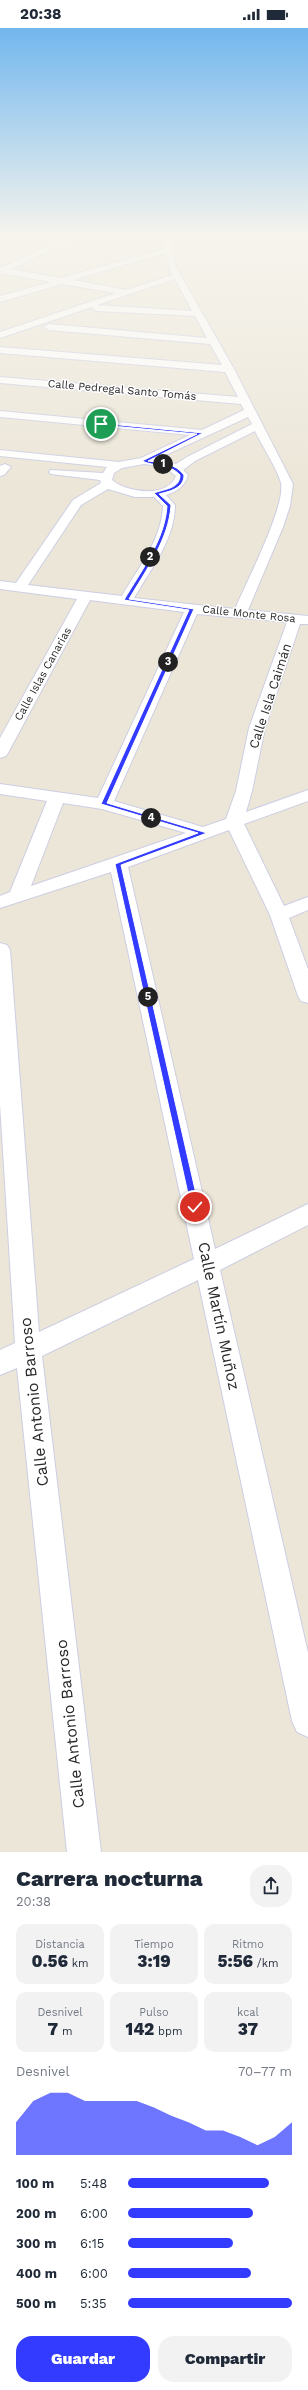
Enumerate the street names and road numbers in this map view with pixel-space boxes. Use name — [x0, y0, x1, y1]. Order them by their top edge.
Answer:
street label: Calle Pedregal Santo Tomás — [47, 377, 197, 403]
street label: Calle Monte Rosa — [202, 603, 296, 625]
street label: Calle Islas Canarias — [12, 625, 74, 723]
street label: Calle Isla Caimán — [246, 641, 294, 751]
street label: Calle Martín Muñoz — [194, 1240, 244, 1392]
street label: Calle Antonio Barroso — [16, 1317, 52, 1487]
street label: Calle Antonio Barroso — [52, 1639, 88, 1809]

